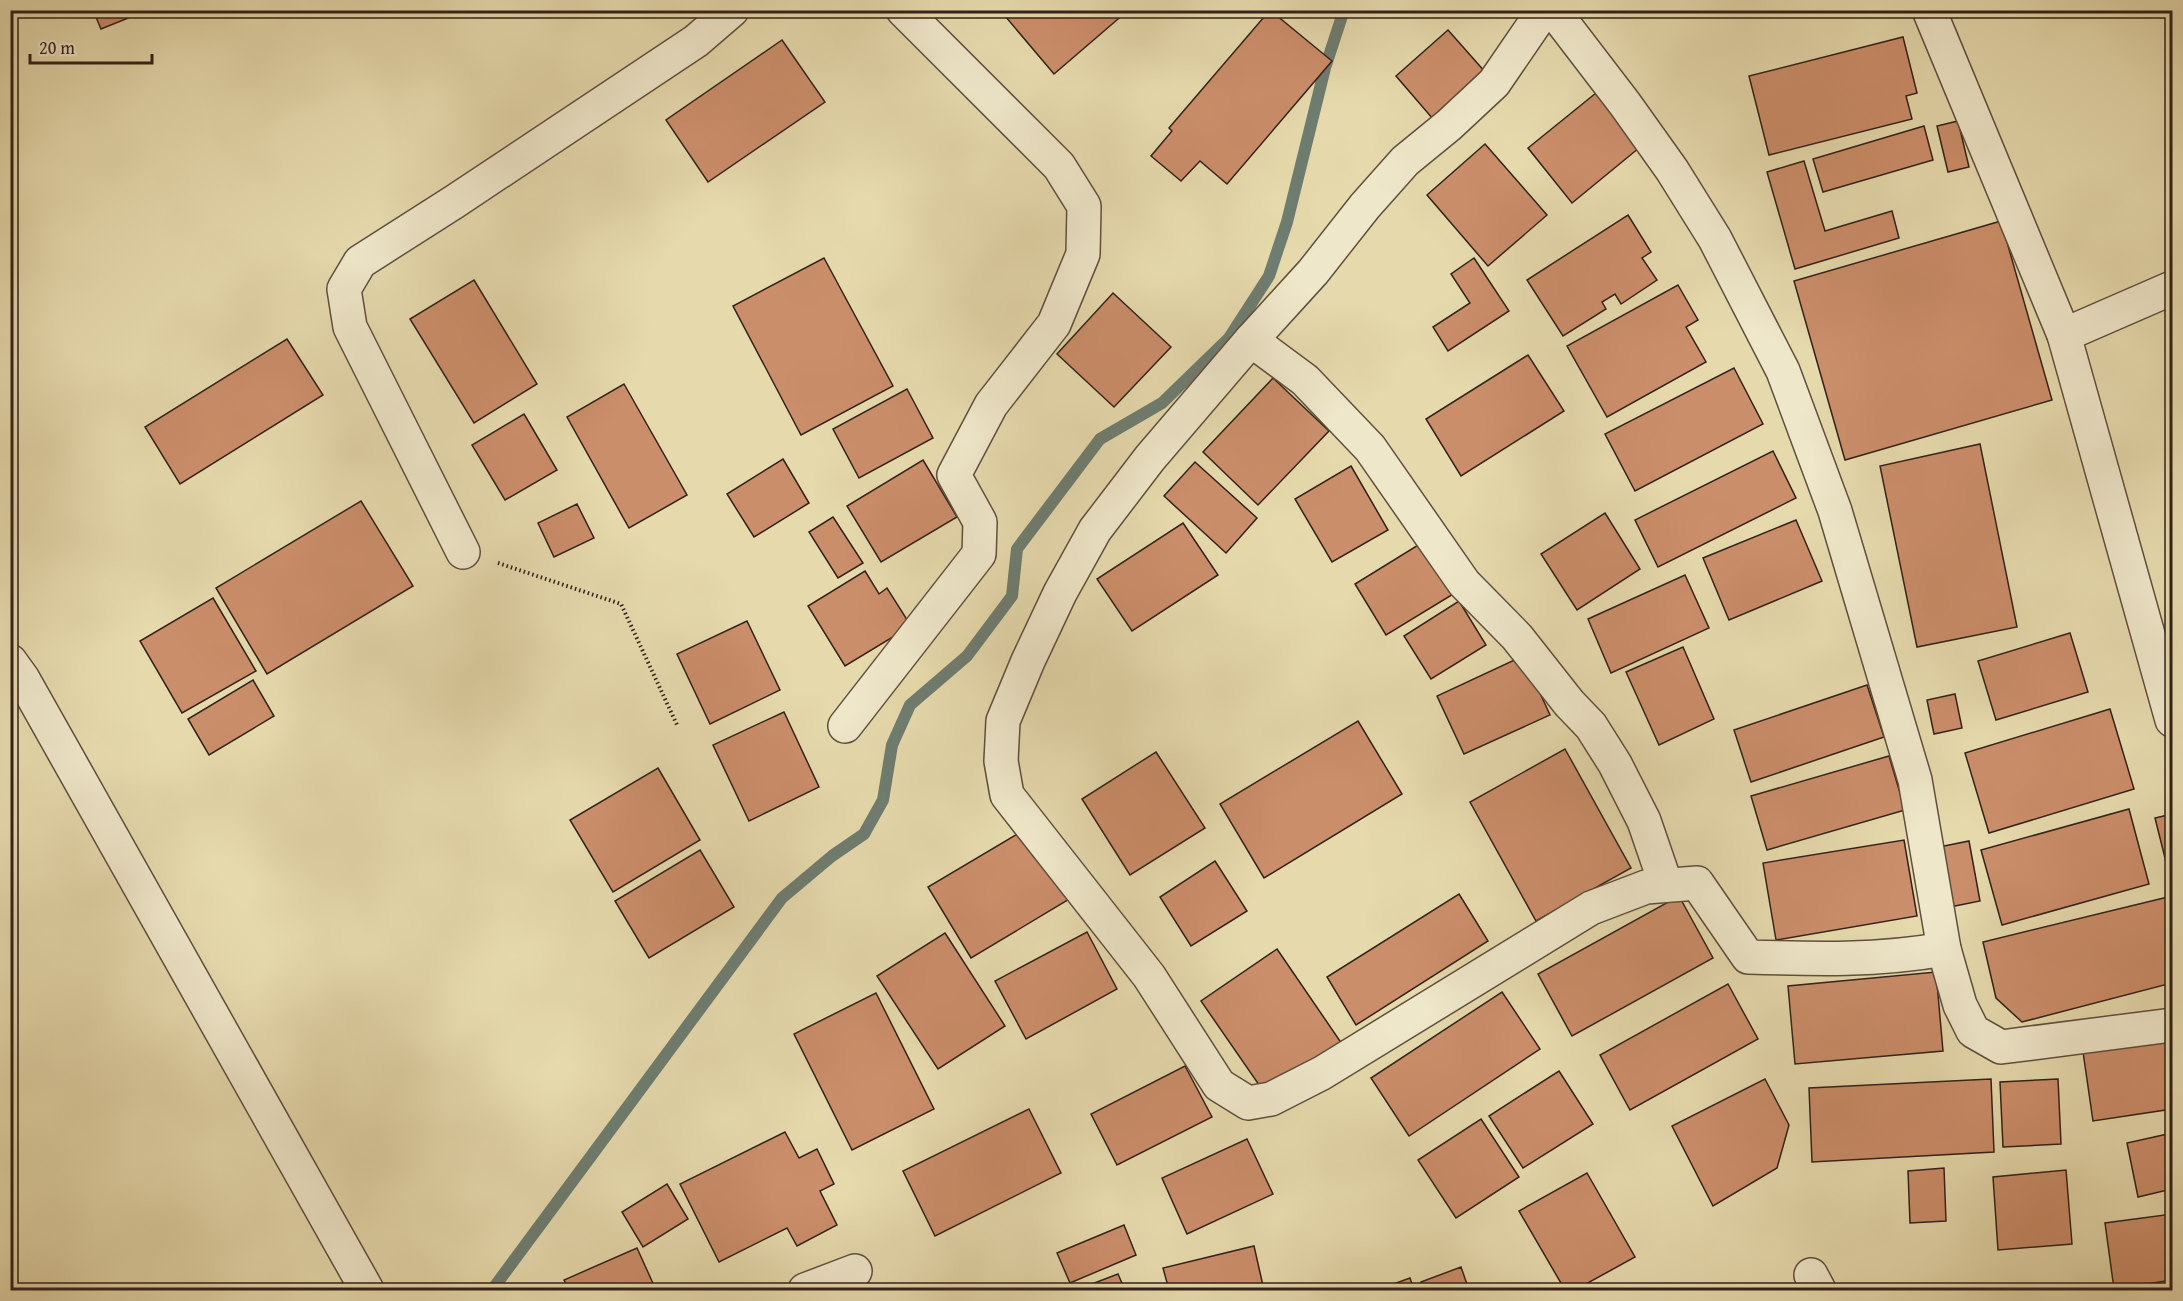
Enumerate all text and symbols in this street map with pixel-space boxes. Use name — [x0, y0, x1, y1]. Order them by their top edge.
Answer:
scale bar — [30, 27, 152, 65]
text: 20 m — [39, 34, 75, 61]

